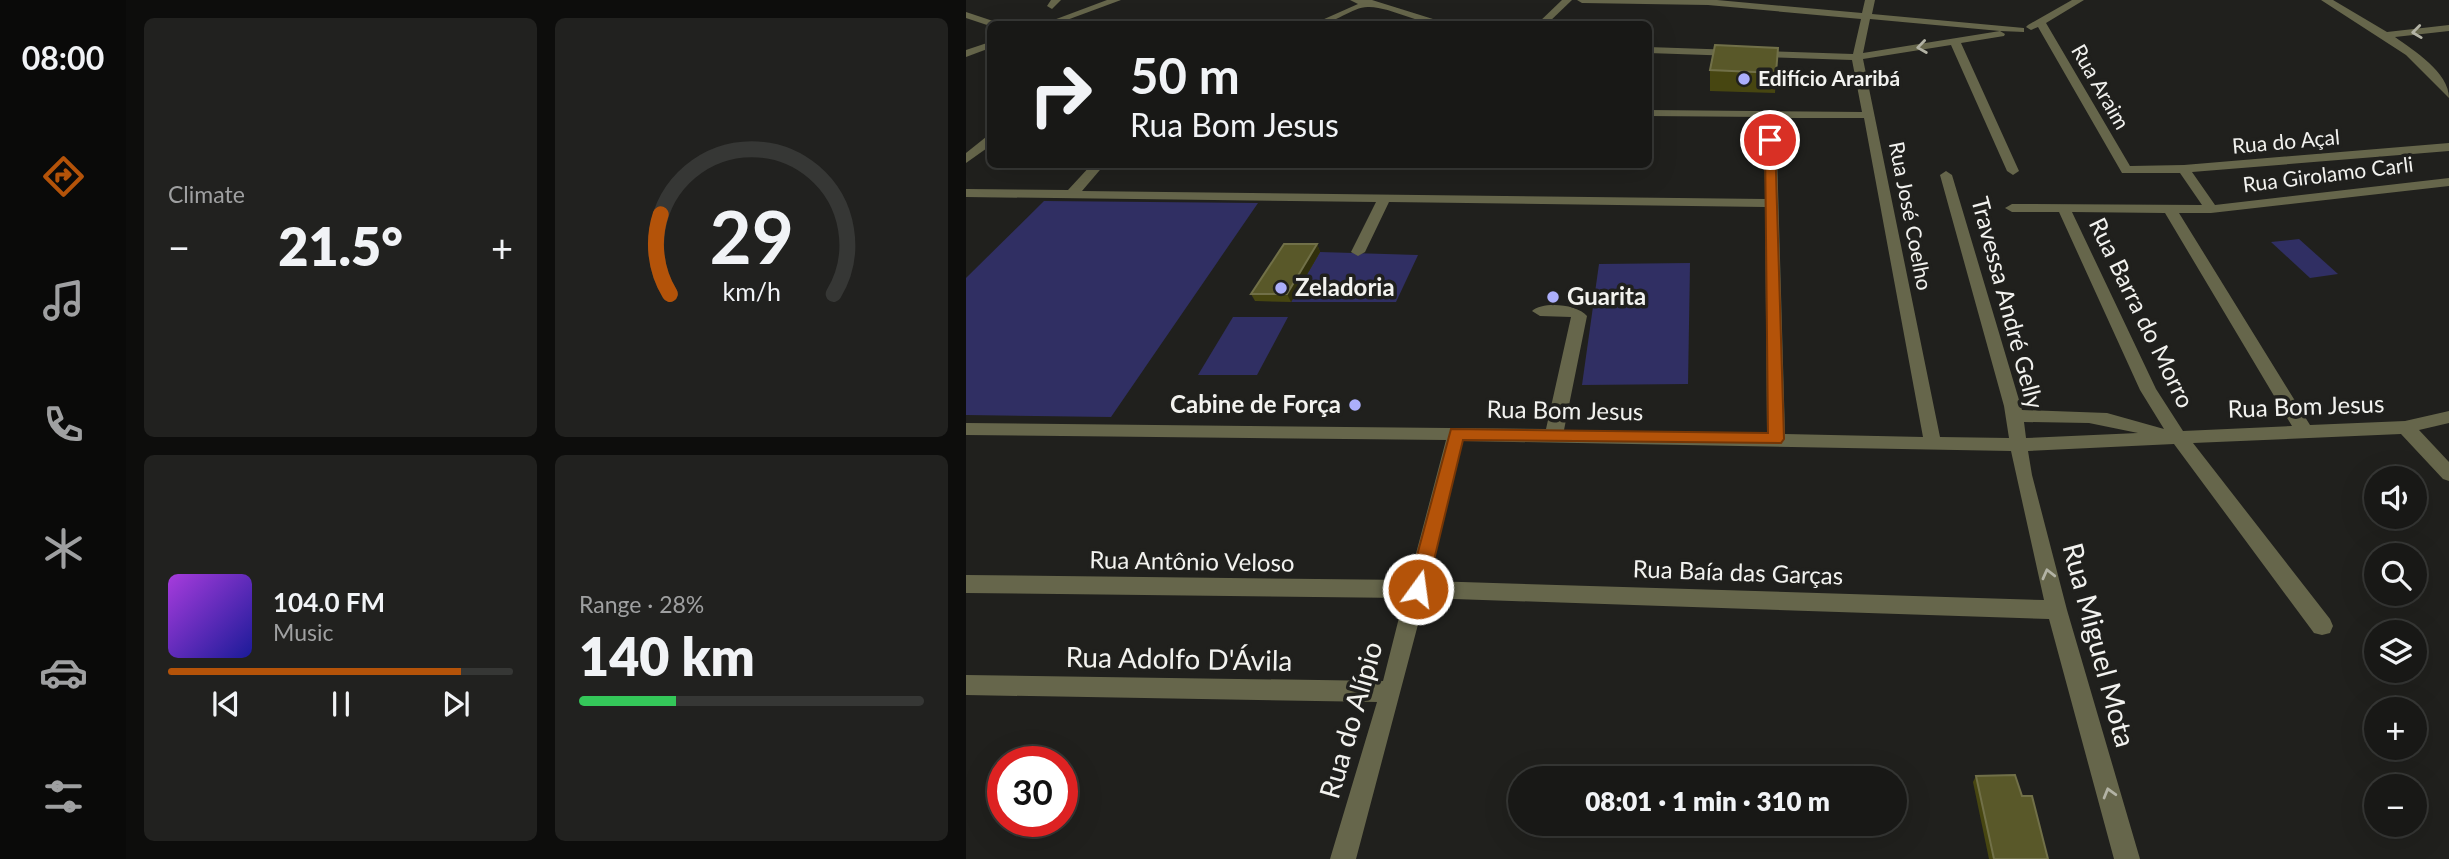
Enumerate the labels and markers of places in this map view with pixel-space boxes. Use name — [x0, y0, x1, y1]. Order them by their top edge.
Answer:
place label: Edifício Araribá — [1758, 65, 1900, 90]
marker: Edifício Araribá — [1736, 71, 1752, 87]
pin — [1740, 110, 1800, 170]
place label: Zeladoria — [1295, 272, 1395, 301]
marker: Zeladoria — [1273, 280, 1289, 296]
place label: Guarita — [1567, 281, 1646, 310]
marker: Guarita — [1545, 289, 1561, 305]
place label: Cabine de Força — [1170, 389, 1341, 418]
marker: Cabine de Força — [1347, 397, 1363, 413]

